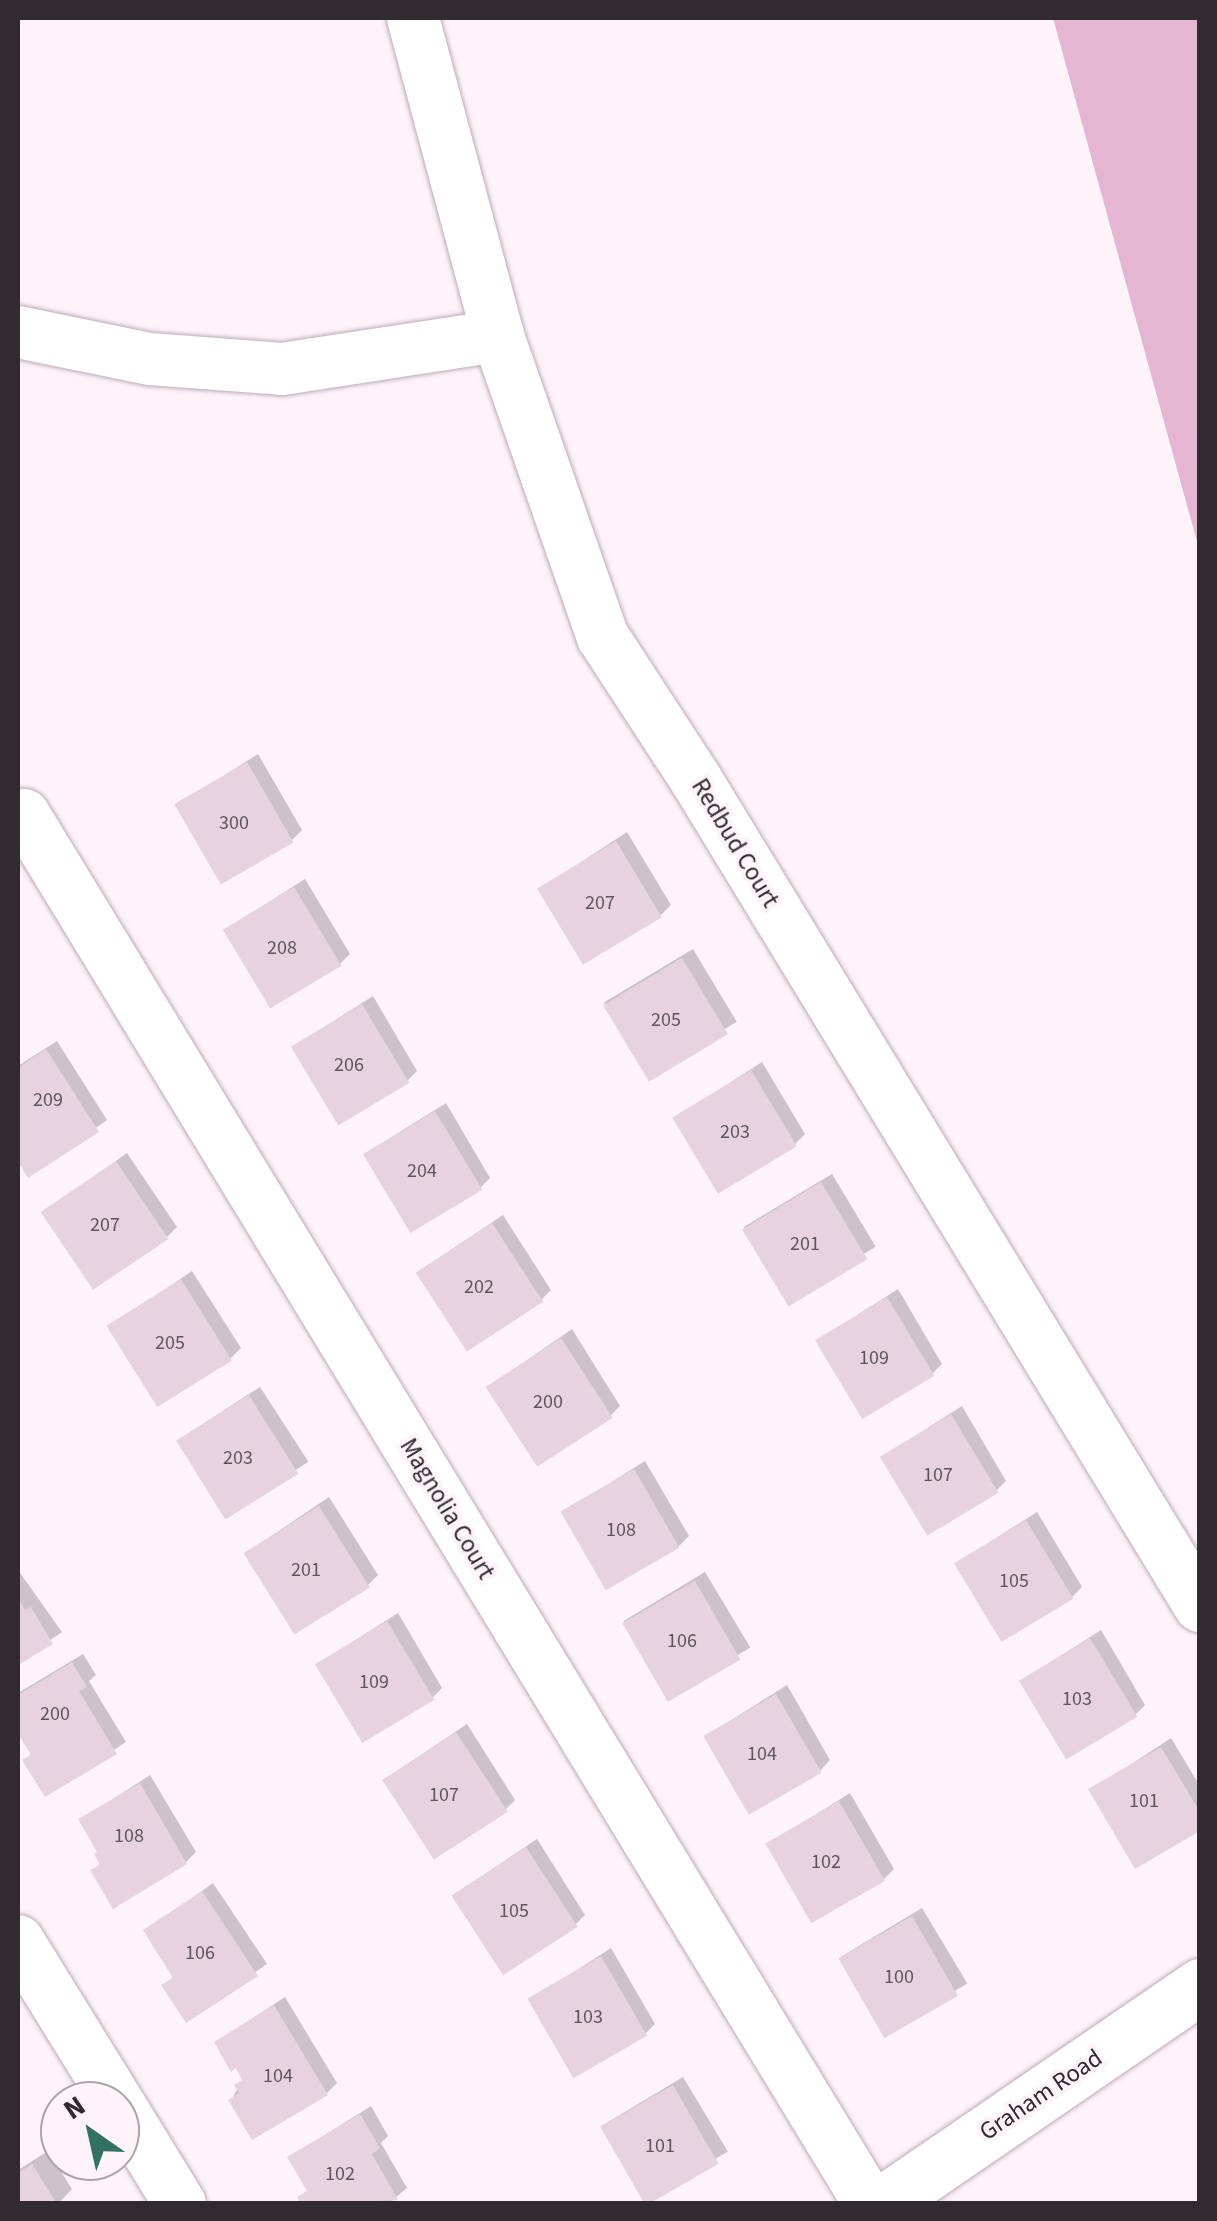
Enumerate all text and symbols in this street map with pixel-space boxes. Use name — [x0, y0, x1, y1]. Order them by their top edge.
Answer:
street label: Redbud Court — [685, 773, 785, 913]
house number: 300 — [219, 811, 249, 835]
house number: 207 — [585, 891, 615, 915]
house number: 208 — [267, 936, 297, 960]
house number: 205 — [651, 1008, 681, 1032]
house number: 206 — [334, 1053, 364, 1077]
house number: 209 — [33, 1088, 63, 1112]
house number: 203 — [720, 1120, 750, 1144]
house number: 204 — [407, 1159, 437, 1183]
house number: 207 — [90, 1213, 120, 1237]
house number: 201 — [790, 1232, 820, 1256]
house number: 202 — [464, 1275, 494, 1299]
house number: 205 — [155, 1331, 185, 1355]
house number: 109 — [859, 1346, 889, 1370]
house number: 200 — [533, 1390, 563, 1414]
street label: Magnolia Court — [393, 1433, 501, 1585]
house number: 203 — [223, 1446, 253, 1470]
house number: 107 — [923, 1463, 953, 1487]
house number: 108 — [606, 1518, 636, 1542]
house number: 201 — [291, 1558, 321, 1582]
house number: 105 — [999, 1569, 1029, 1593]
house number: 106 — [667, 1629, 697, 1653]
house number: 109 — [359, 1670, 389, 1694]
house number: 103 — [1062, 1687, 1092, 1711]
house number: 200 — [40, 1702, 70, 1726]
house number: 104 — [747, 1742, 777, 1766]
house number: 107 — [429, 1783, 459, 1807]
house number: 101 — [1129, 1789, 1159, 1813]
house number: 108 — [114, 1824, 144, 1848]
house number: 102 — [811, 1850, 841, 1874]
house number: 105 — [499, 1899, 529, 1923]
house number: 106 — [185, 1941, 215, 1965]
house number: 100 — [884, 1965, 914, 1989]
house number: 103 — [573, 2005, 603, 2029]
street label: Graham Road — [974, 2043, 1108, 2147]
house number: 104 — [263, 2064, 293, 2088]
north arrow — [40, 2081, 140, 2181]
text: N — [55, 2086, 93, 2130]
house number: 101 — [645, 2134, 675, 2158]
house number: 102 — [325, 2162, 355, 2186]

